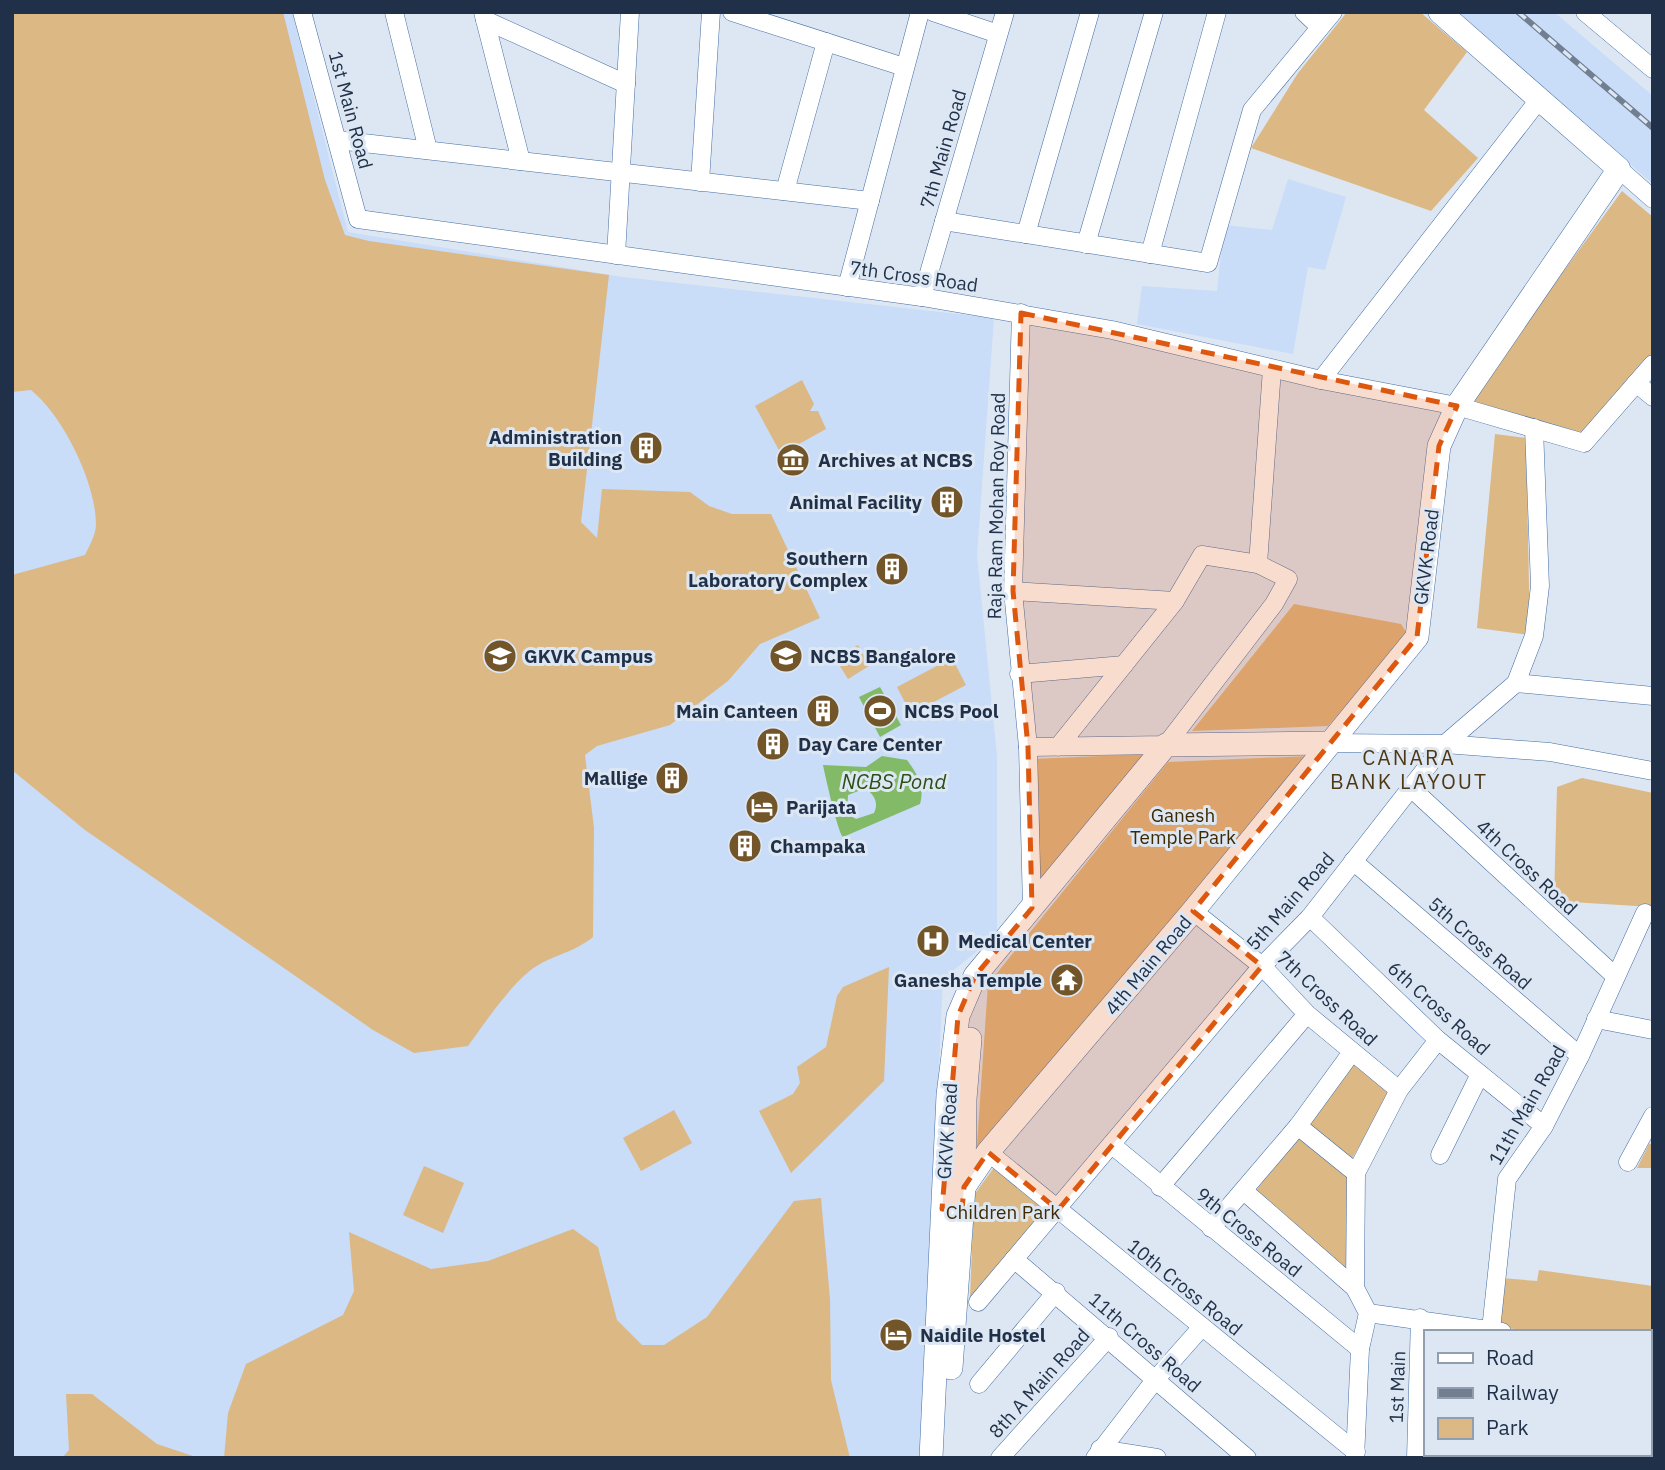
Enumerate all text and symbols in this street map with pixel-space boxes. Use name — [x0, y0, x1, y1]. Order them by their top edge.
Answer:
street label: 1st Main Road — [324, 48, 378, 172]
street label: 7th Main Road — [915, 87, 971, 211]
street label: 7th Cross Road — [848, 255, 980, 297]
street label: Raja Ram Mohan Roy Road — [982, 392, 1010, 620]
place label: Administration Building — [489, 425, 622, 471]
building icon: Administration Building — [627, 429, 665, 467]
museum icon: Archives at NCBS — [774, 441, 812, 479]
place label: Archives at NCBS — [818, 448, 973, 472]
building icon: Animal Facility — [928, 483, 966, 521]
place label: Animal Facility — [789, 490, 923, 514]
street label: GKVK Road — [1408, 508, 1444, 606]
place label: Southern Laboratory Complex — [688, 546, 868, 592]
building icon: Southern Laboratory Complex — [873, 550, 911, 588]
school or university icon: GKVK Campus — [481, 637, 519, 675]
school or university icon: NCBS Bangalore — [767, 637, 805, 675]
place label: GKVK Campus — [524, 644, 653, 668]
place label: NCBS Bangalore — [810, 644, 956, 668]
building icon: Main Canteen — [804, 692, 842, 730]
sports icon: NCBS Pool — [861, 692, 899, 730]
place label: Main Canteen — [676, 699, 798, 723]
place label: NCBS Pool — [904, 699, 999, 723]
building icon: Day Care Center — [754, 725, 792, 763]
place label: Day Care Center — [798, 732, 943, 756]
district label: CANARA BANK LAYOUT — [1330, 743, 1488, 795]
building icon: Mallige — [653, 759, 691, 797]
place label: Mallige — [584, 766, 648, 790]
water label: NCBS Pond — [842, 767, 947, 795]
hotel icon: Parijata — [743, 788, 781, 826]
place label: Parijata — [786, 795, 857, 819]
park label: Ganesh Temple Park — [1130, 803, 1236, 849]
street label: 4th Cross Road — [1472, 814, 1582, 920]
building icon: Champaka — [726, 827, 764, 865]
place label: Champaka — [770, 834, 866, 858]
street label: 5th Main Road — [1241, 847, 1339, 955]
street label: 5th Cross Road — [1423, 892, 1537, 994]
street label: 4th Main Road — [1099, 910, 1197, 1020]
hospital icon: Medical Center — [914, 922, 952, 960]
place label: Medical Center — [958, 929, 1092, 953]
street label: 7th Cross Road — [1272, 945, 1382, 1051]
street label: 6th Cross Road — [1383, 956, 1495, 1060]
temple icon: Ganesha Temple — [1048, 961, 1086, 999]
place label: Ganesha Temple — [894, 968, 1042, 992]
street label: 11th Main Road — [1483, 1041, 1571, 1169]
street label: GKVK Road — [932, 1082, 962, 1180]
street label: 9th Cross Road — [1191, 1182, 1307, 1282]
park label: Children Park — [946, 1200, 1060, 1224]
street label: 10th Cross Road — [1123, 1233, 1247, 1341]
street label: 11th Cross Road — [1084, 1287, 1206, 1397]
hotel icon: Naidile Hostel — [877, 1316, 915, 1354]
place label: Naidile Hostel — [920, 1323, 1046, 1347]
street label: 8th A Main Road — [983, 1323, 1095, 1443]
legend — [1424, 1330, 1651, 1456]
text: Road — [1486, 1343, 1534, 1371]
street label: 1st Main — [1384, 1350, 1410, 1424]
text: Railway — [1486, 1378, 1559, 1406]
text: Park — [1486, 1413, 1529, 1441]

